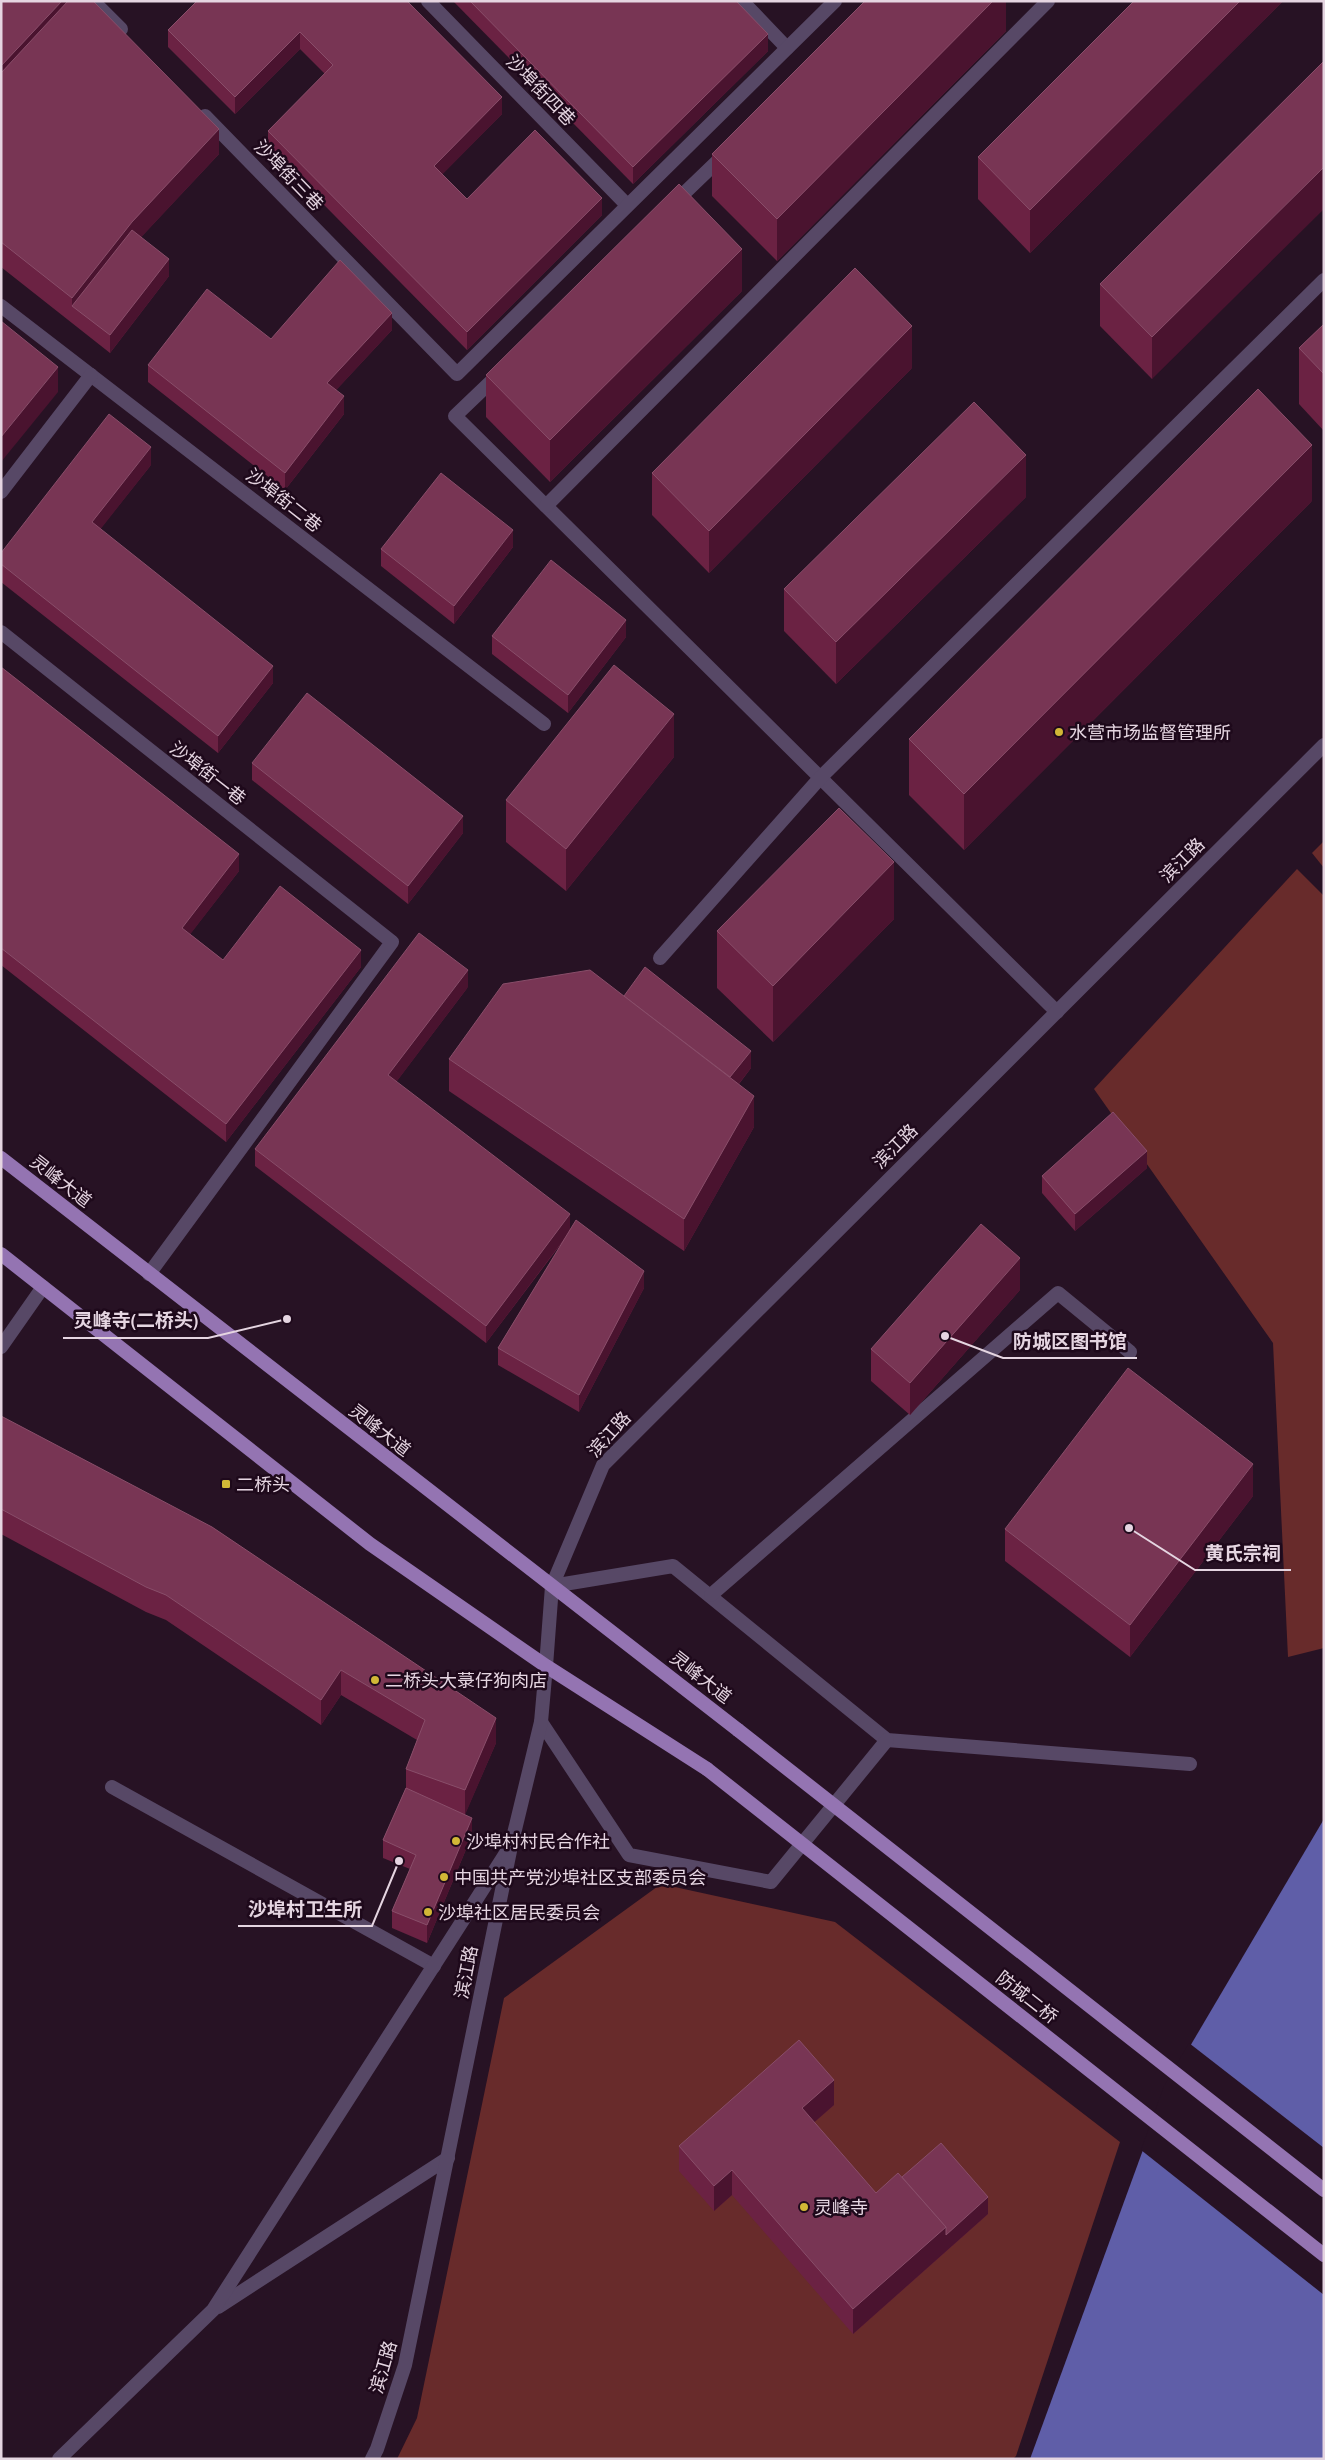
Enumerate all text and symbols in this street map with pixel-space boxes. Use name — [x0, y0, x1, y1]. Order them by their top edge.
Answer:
street label: 沙埠街四巷 — [501, 49, 581, 131]
street label: 沙埠街三巷 — [249, 134, 329, 216]
street label: 沙埠街二巷 — [241, 462, 327, 538]
place label: 水营市场监督管理所 — [1069, 720, 1231, 745]
marker: 水营市场监督管理所 — [1053, 726, 1065, 738]
street label: 沙埠街一巷 — [165, 735, 251, 811]
street label: 滨江路 — [1154, 832, 1210, 888]
street label: 滨江路 — [867, 1118, 923, 1174]
street label: 灵峰大道 — [25, 1149, 97, 1213]
callout: 灵峰寺(二桥头) — [63, 1304, 208, 1338]
text: 灵峰寺(二桥头) — [74, 1307, 198, 1333]
callout: 防城区图书馆 — [1003, 1324, 1137, 1358]
text: 防城区图书馆 — [1013, 1328, 1127, 1354]
street label: 灵峰大道 — [344, 1398, 416, 1462]
street label: 滨江路 — [582, 1406, 636, 1462]
place label: 二桥头 — [236, 1472, 290, 1497]
marker: 二桥头 — [220, 1478, 232, 1490]
callout: 黄氏宗祠 — [1195, 1536, 1291, 1570]
text: 黄氏宗祠 — [1205, 1540, 1281, 1566]
street label: 灵峰大道 — [665, 1645, 737, 1709]
place label: 二桥头大菉仔狗肉店 — [385, 1668, 547, 1693]
marker: 二桥头大菉仔狗肉店 — [369, 1674, 381, 1686]
place label: 沙埠村村民合作社 — [466, 1829, 610, 1854]
marker: 沙埠村村民合作社 — [450, 1835, 462, 1847]
place label: 中国共产党沙埠社区支部委员会 — [454, 1865, 706, 1890]
marker: 中国共产党沙埠社区支部委员会 — [438, 1871, 450, 1883]
callout: 沙埠村卫生所 — [238, 1892, 372, 1926]
text: 沙埠村卫生所 — [248, 1896, 362, 1922]
place label: 沙埠社区居民委员会 — [438, 1900, 600, 1925]
marker: 沙埠社区居民委员会 — [422, 1906, 434, 1918]
street label: 滨江路 — [449, 1943, 483, 2001]
street label: 防城二桥 — [991, 1965, 1063, 2029]
place label: 灵峰寺 — [814, 2195, 868, 2220]
marker: 灵峰寺 — [798, 2201, 810, 2213]
street label: 滨江路 — [364, 2338, 402, 2396]

